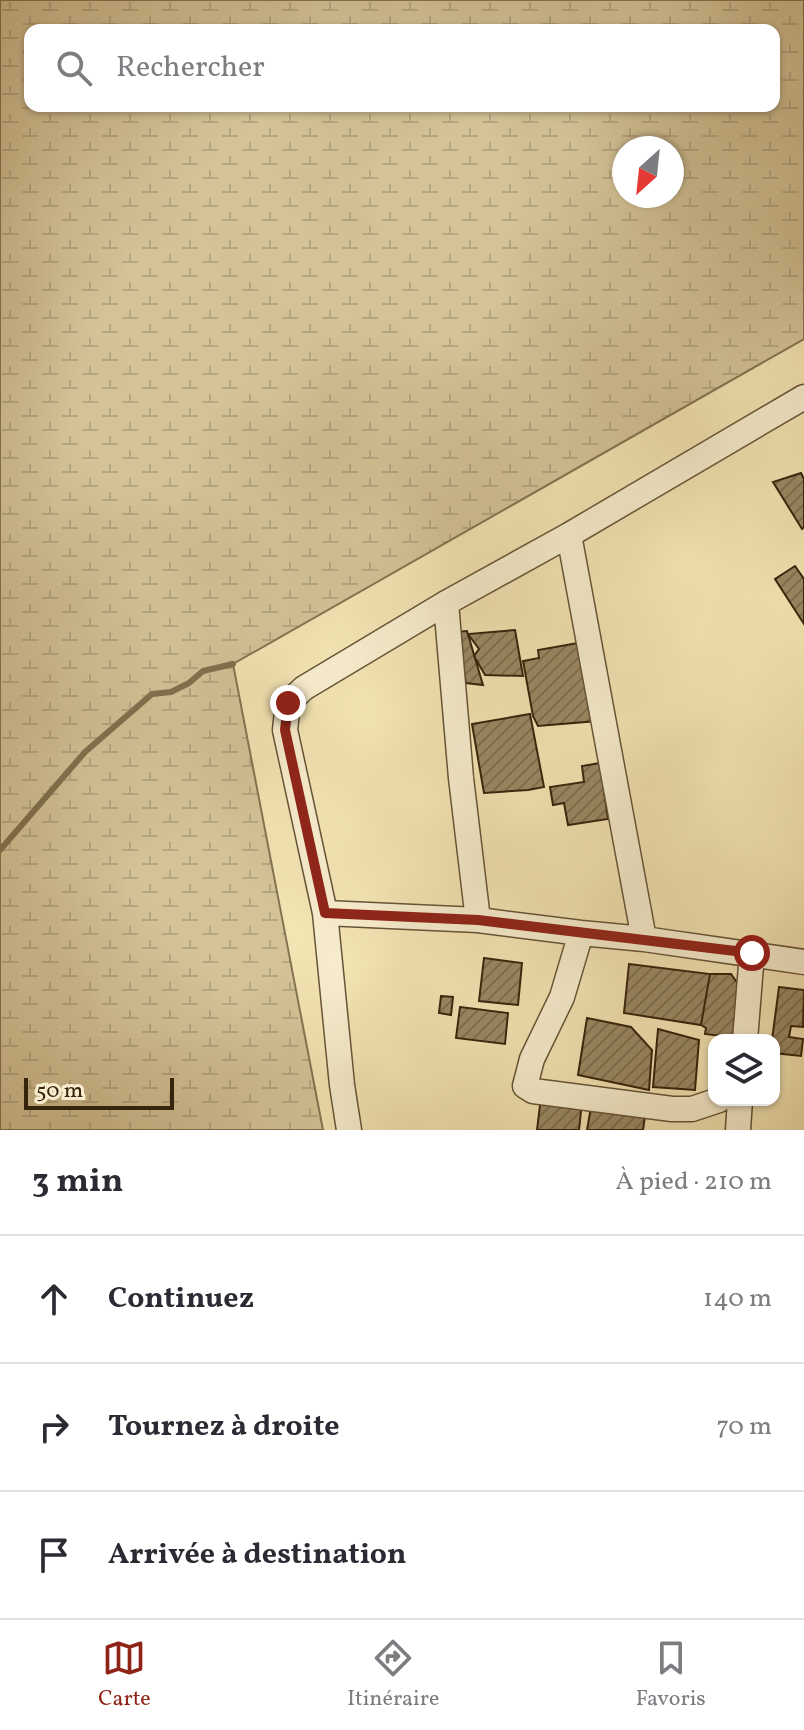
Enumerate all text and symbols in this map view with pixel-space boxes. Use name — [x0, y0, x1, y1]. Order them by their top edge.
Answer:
search box — [24, 24, 780, 112]
icon: search — [52, 46, 96, 90]
text: Rechercher — [116, 47, 265, 89]
north arrow — [612, 136, 684, 208]
route end — [270, 685, 306, 721]
route start — [734, 935, 770, 971]
map controls — [708, 1034, 780, 1106]
button: layers — [708, 1034, 780, 1106]
scale bar — [24, 1074, 174, 1110]
text: 50 m — [36, 1076, 83, 1107]
text: 3 min — [32, 1159, 123, 1206]
text: À pied · 210 m — [615, 1164, 772, 1200]
icon: ahead — [32, 1277, 76, 1321]
text: Continuez — [108, 1278, 254, 1320]
text: 140 m — [703, 1281, 772, 1317]
icon: right — [32, 1405, 76, 1449]
text: Tournez à droite — [108, 1406, 340, 1448]
text: 70 m — [717, 1409, 772, 1445]
icon: arrive — [32, 1533, 76, 1577]
text: Arrivée à destination — [108, 1534, 407, 1576]
tab: Carte — [98, 1636, 151, 1715]
tab: Itinéraire — [347, 1636, 439, 1715]
tab: Favoris — [636, 1636, 706, 1715]

